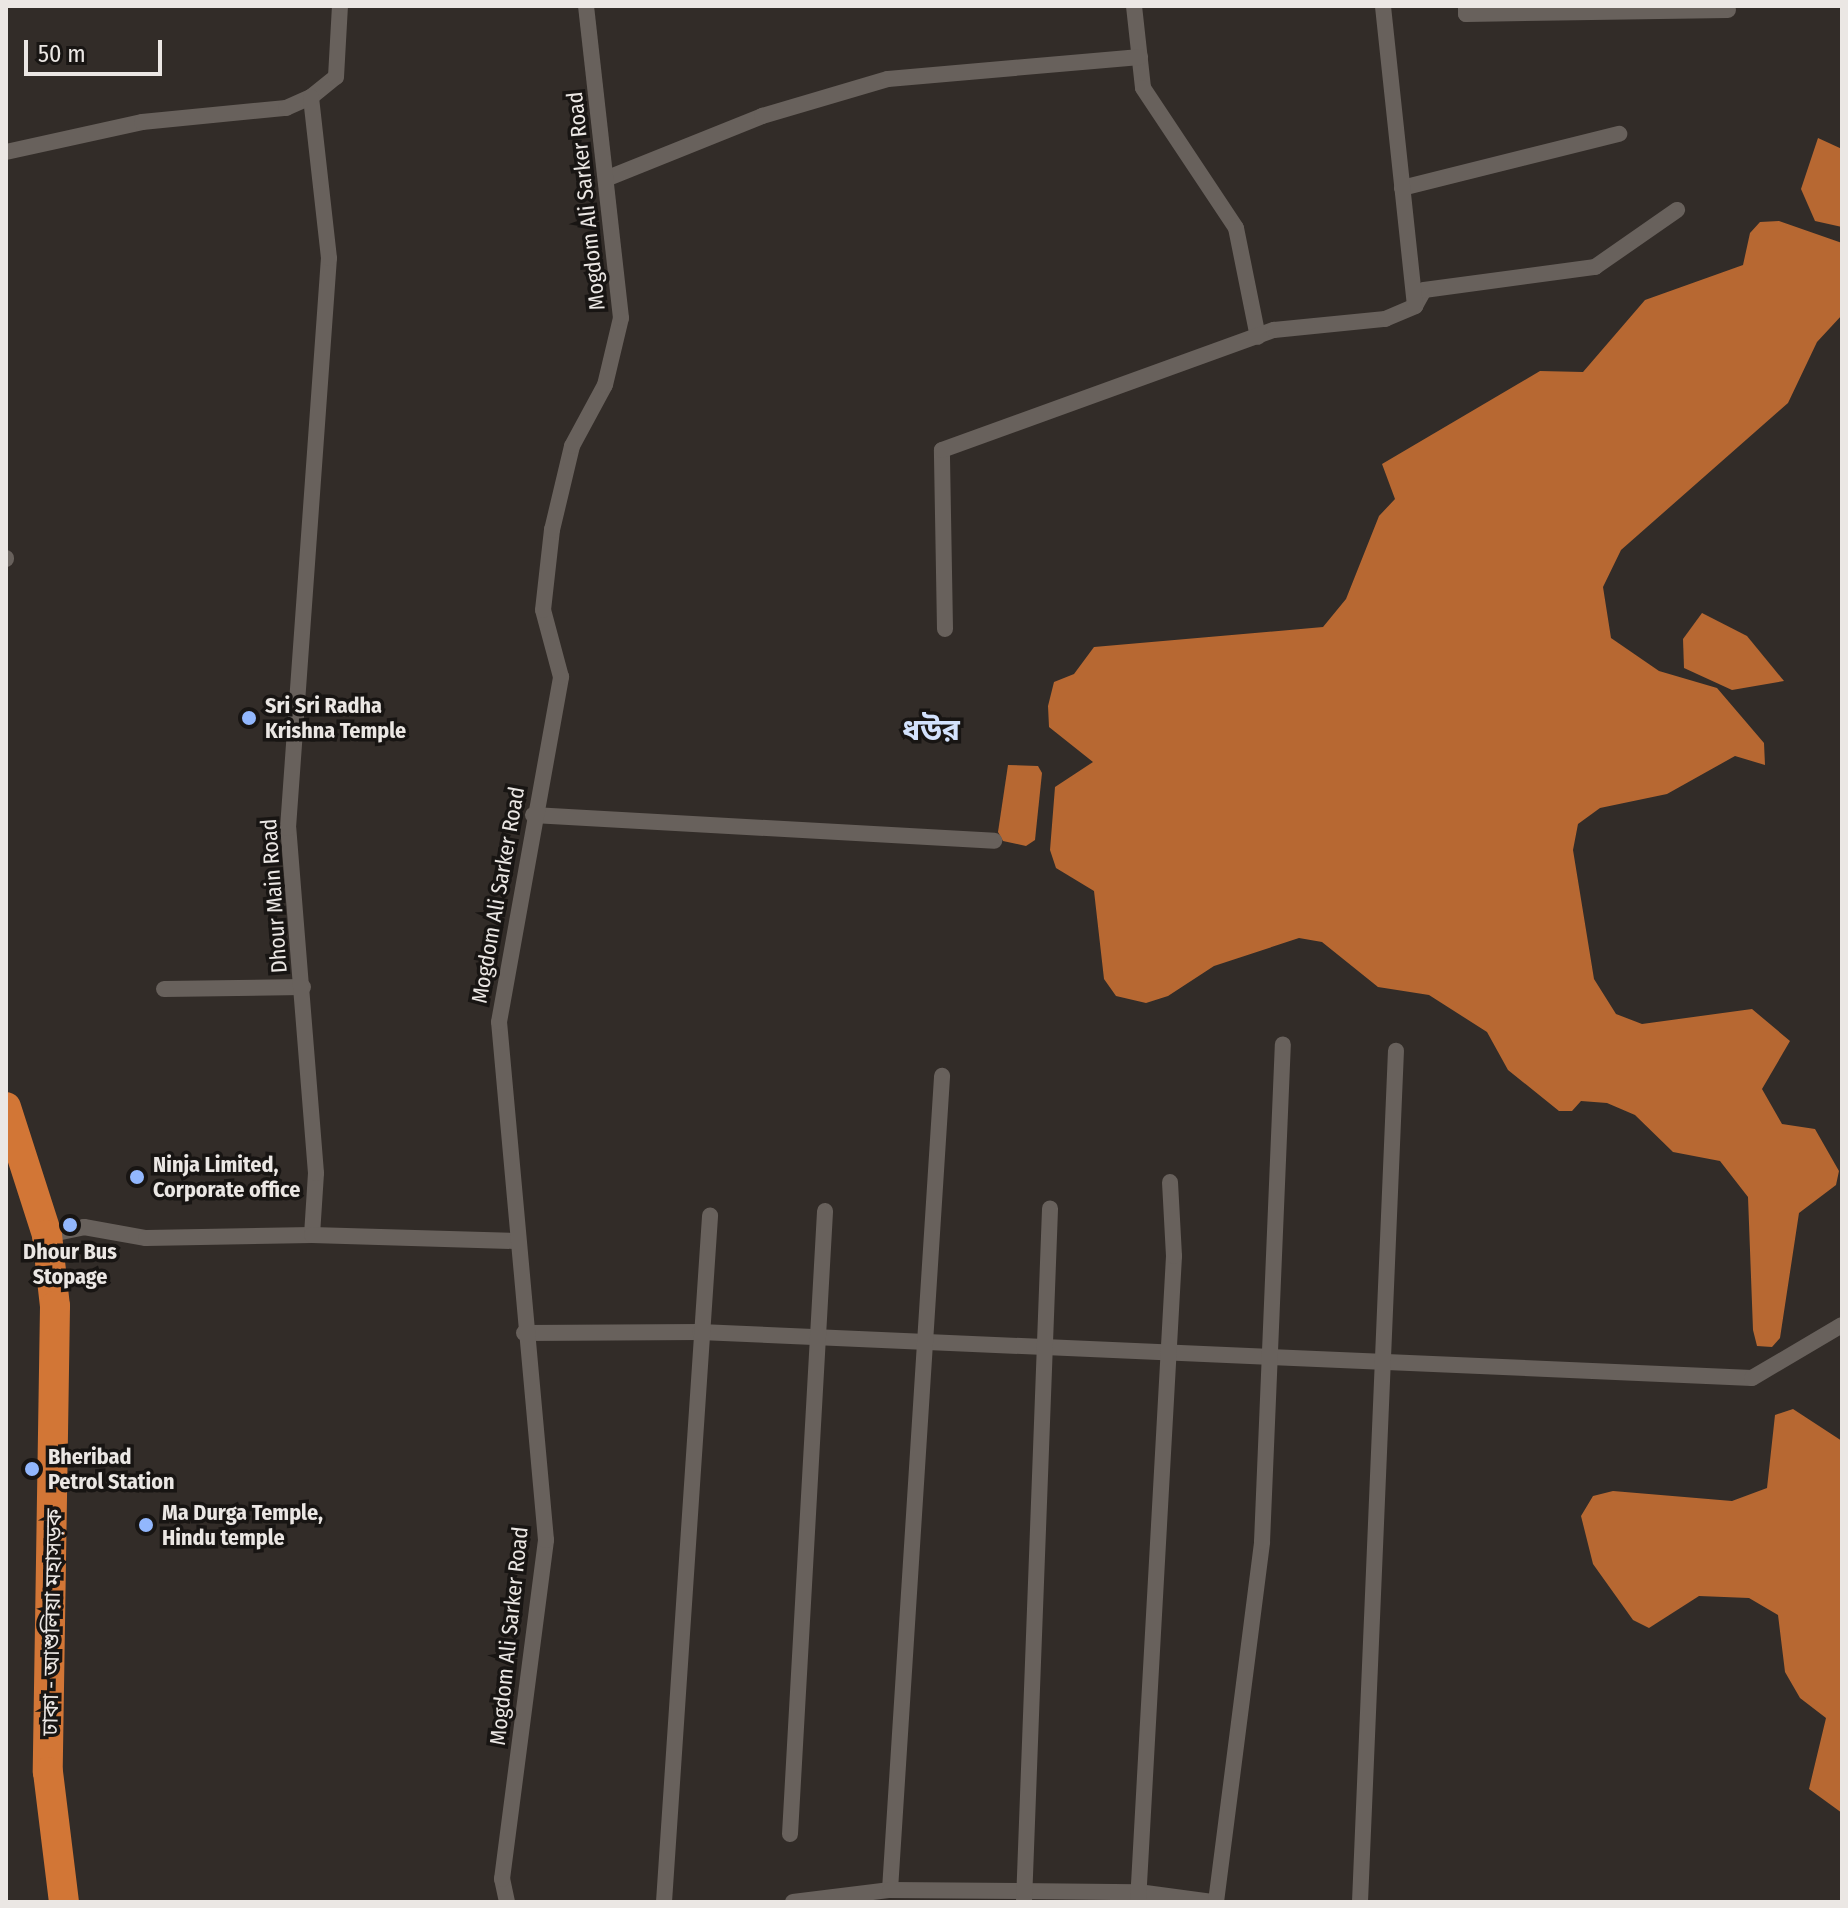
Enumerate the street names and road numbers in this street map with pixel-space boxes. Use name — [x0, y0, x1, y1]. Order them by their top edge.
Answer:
street label: Mogdom Ali Sarker Road — [561, 90, 611, 312]
street label: Mogdom Ali Sarker Road — [466, 785, 530, 1005]
street label: Dhour Main Road — [255, 818, 293, 974]
street label: ঢাকা - আশুলিয়া মহাসড়ক — [37, 1508, 67, 1736]
street label: Mogdom Ali Sarker Road — [484, 1525, 534, 1747]

